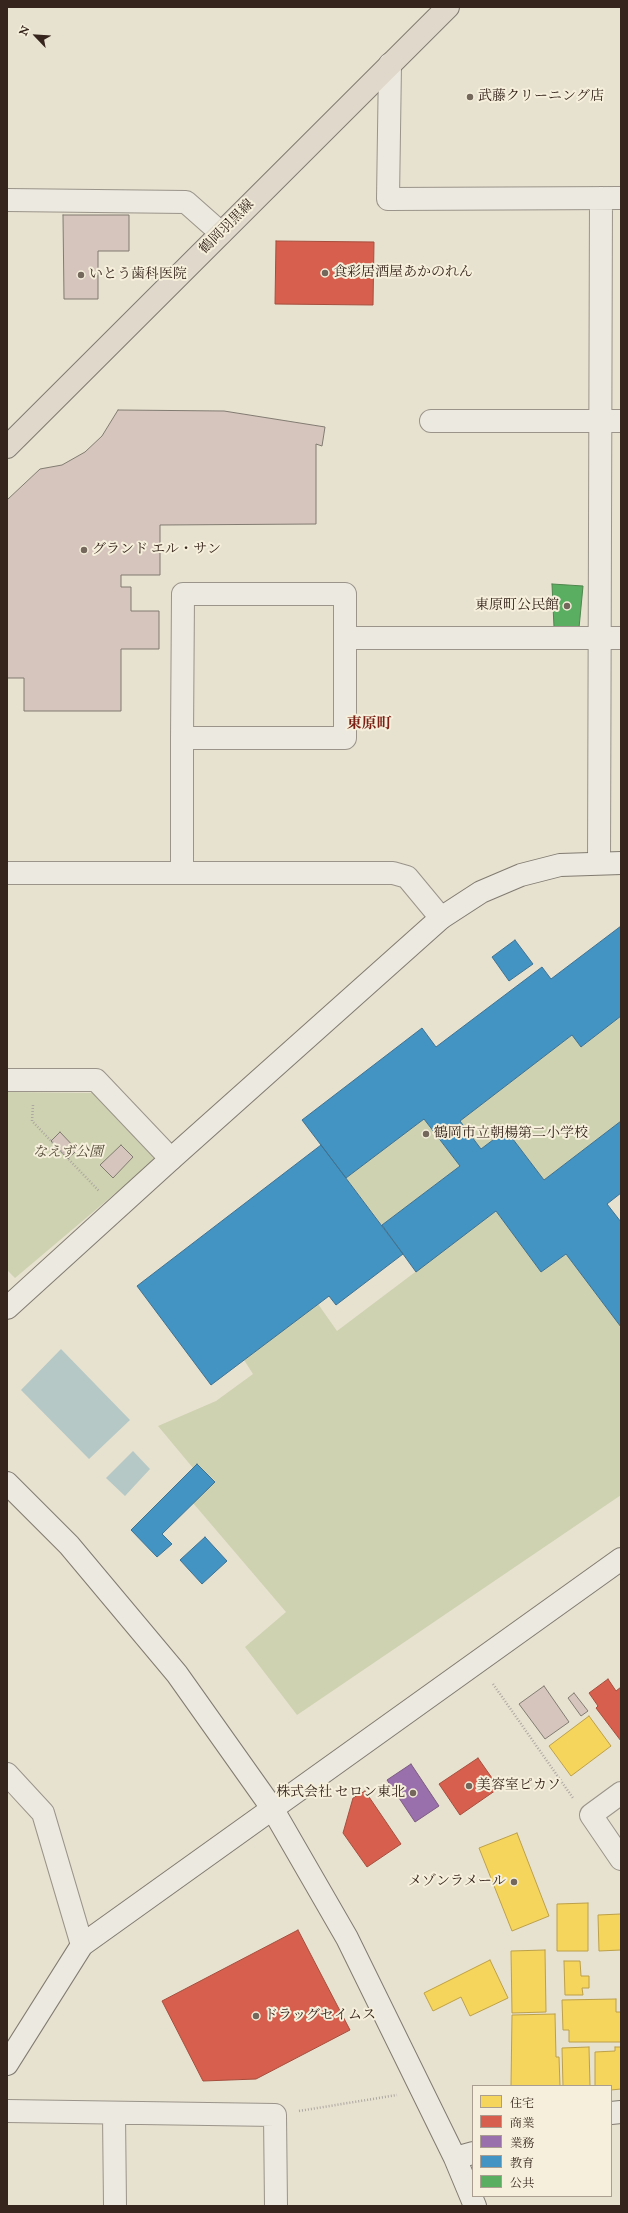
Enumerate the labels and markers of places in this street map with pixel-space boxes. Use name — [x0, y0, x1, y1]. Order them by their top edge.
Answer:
place label: 武藤クリーニング店 — [478, 89, 604, 105]
marker: 武藤クリーニング店 — [465, 92, 475, 102]
place label: 食彩居酒屋あかのれん — [333, 265, 473, 281]
place label: いとう歯科医院 — [89, 267, 187, 283]
marker: 食彩居酒屋あかのれん — [320, 268, 330, 278]
marker: いとう歯科医院 — [76, 270, 86, 280]
place label: グランド エル・サン — [92, 542, 221, 558]
marker: グランド エル・サン — [79, 545, 89, 555]
place label: 東原町公民館 — [475, 598, 559, 614]
marker: 東原町公民館 — [562, 601, 572, 611]
place label: 鶴岡市立朝楊第二小学校 — [434, 1126, 588, 1142]
marker: 鶴岡市立朝楊第二小学校 — [421, 1129, 431, 1139]
place label: 美容室ピカソ — [477, 1778, 561, 1794]
marker: 美容室ピカソ — [464, 1781, 474, 1791]
place label: 株式会社 セロン東北 — [276, 1785, 405, 1801]
marker: 株式会社 セロン東北 — [408, 1788, 418, 1798]
place label: メゾンラメール — [408, 1874, 506, 1890]
marker: メゾンラメール — [509, 1877, 519, 1887]
place label: ドラッグセイムス — [264, 2008, 376, 2024]
marker: ドラッグセイムス — [251, 2011, 261, 2021]

